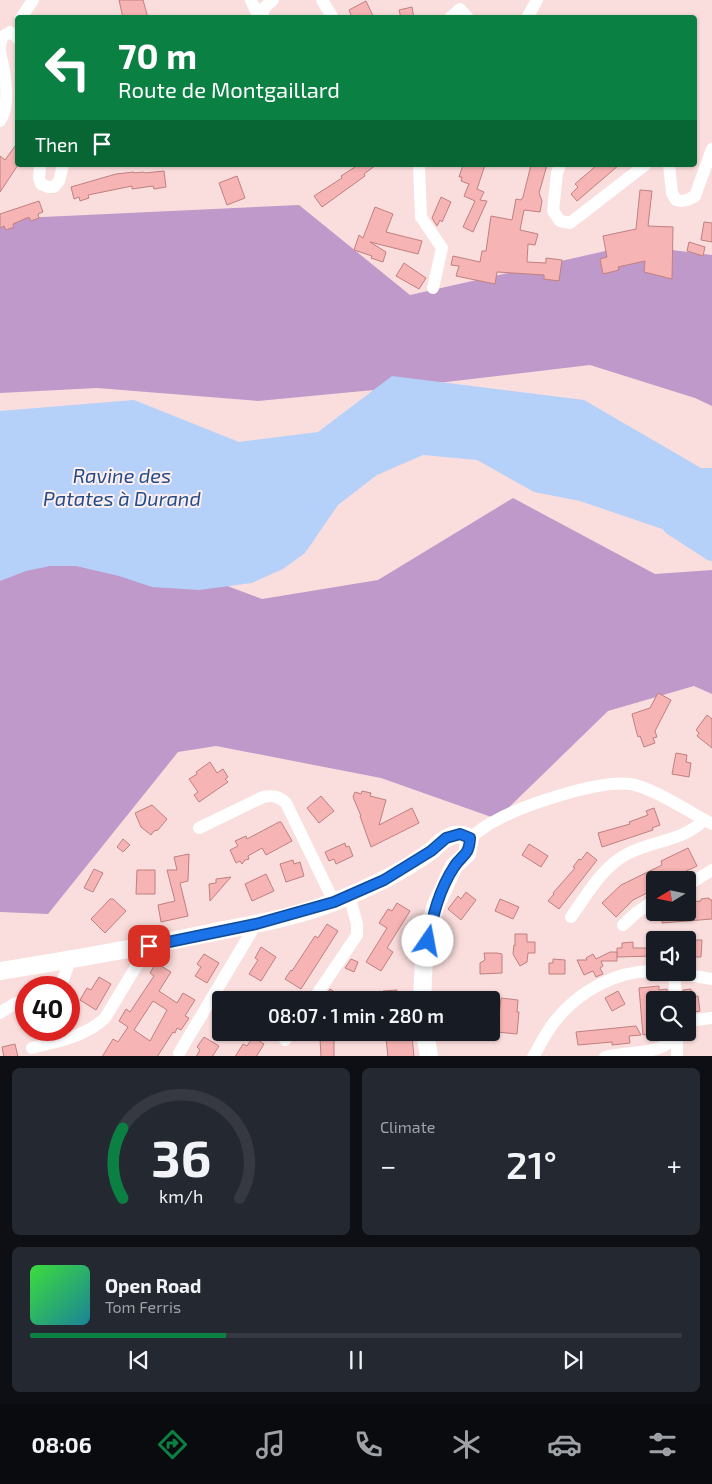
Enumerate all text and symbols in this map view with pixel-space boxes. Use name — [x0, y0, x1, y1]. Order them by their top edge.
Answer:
text: 70 m — [118, 34, 197, 76]
icon: left — [35, 35, 100, 100]
text: Route de Montgaillard — [118, 76, 340, 102]
icon: arrive — [88, 130, 116, 158]
text: Then — [35, 133, 78, 156]
water label: Ravine des Patates à Durand — [43, 463, 201, 510]
north arrow — [646, 871, 696, 921]
map controls — [646, 871, 696, 1041]
position arrow — [401, 914, 453, 966]
pin — [128, 925, 170, 967]
button: sound — [646, 931, 696, 981]
icon: arrive — [135, 932, 163, 960]
speed limit sign: 40 — [15, 976, 80, 1041]
button: search — [646, 991, 696, 1041]
text: 08:07 · 1 min · 280 m — [268, 1004, 444, 1027]
text: Climate — [380, 1117, 435, 1136]
text: 36 — [151, 1125, 211, 1187]
text: 21° — [506, 1141, 557, 1187]
text: − — [380, 1148, 396, 1182]
text: + — [667, 1148, 682, 1182]
text: km/h — [159, 1185, 203, 1207]
text: Open Road — [105, 1274, 201, 1297]
text: Tom Ferris — [105, 1297, 181, 1316]
icon: previous — [125, 1346, 153, 1374]
icon: pause — [342, 1346, 370, 1374]
icon: next — [559, 1346, 587, 1374]
icon: directions — [155, 1427, 190, 1462]
icon: music — [253, 1427, 288, 1462]
icon: phone — [351, 1427, 386, 1462]
icon: climate — [449, 1427, 484, 1462]
icon: car — [547, 1427, 582, 1462]
icon: filters — [645, 1427, 680, 1462]
text: 08:06 — [32, 1431, 92, 1457]

